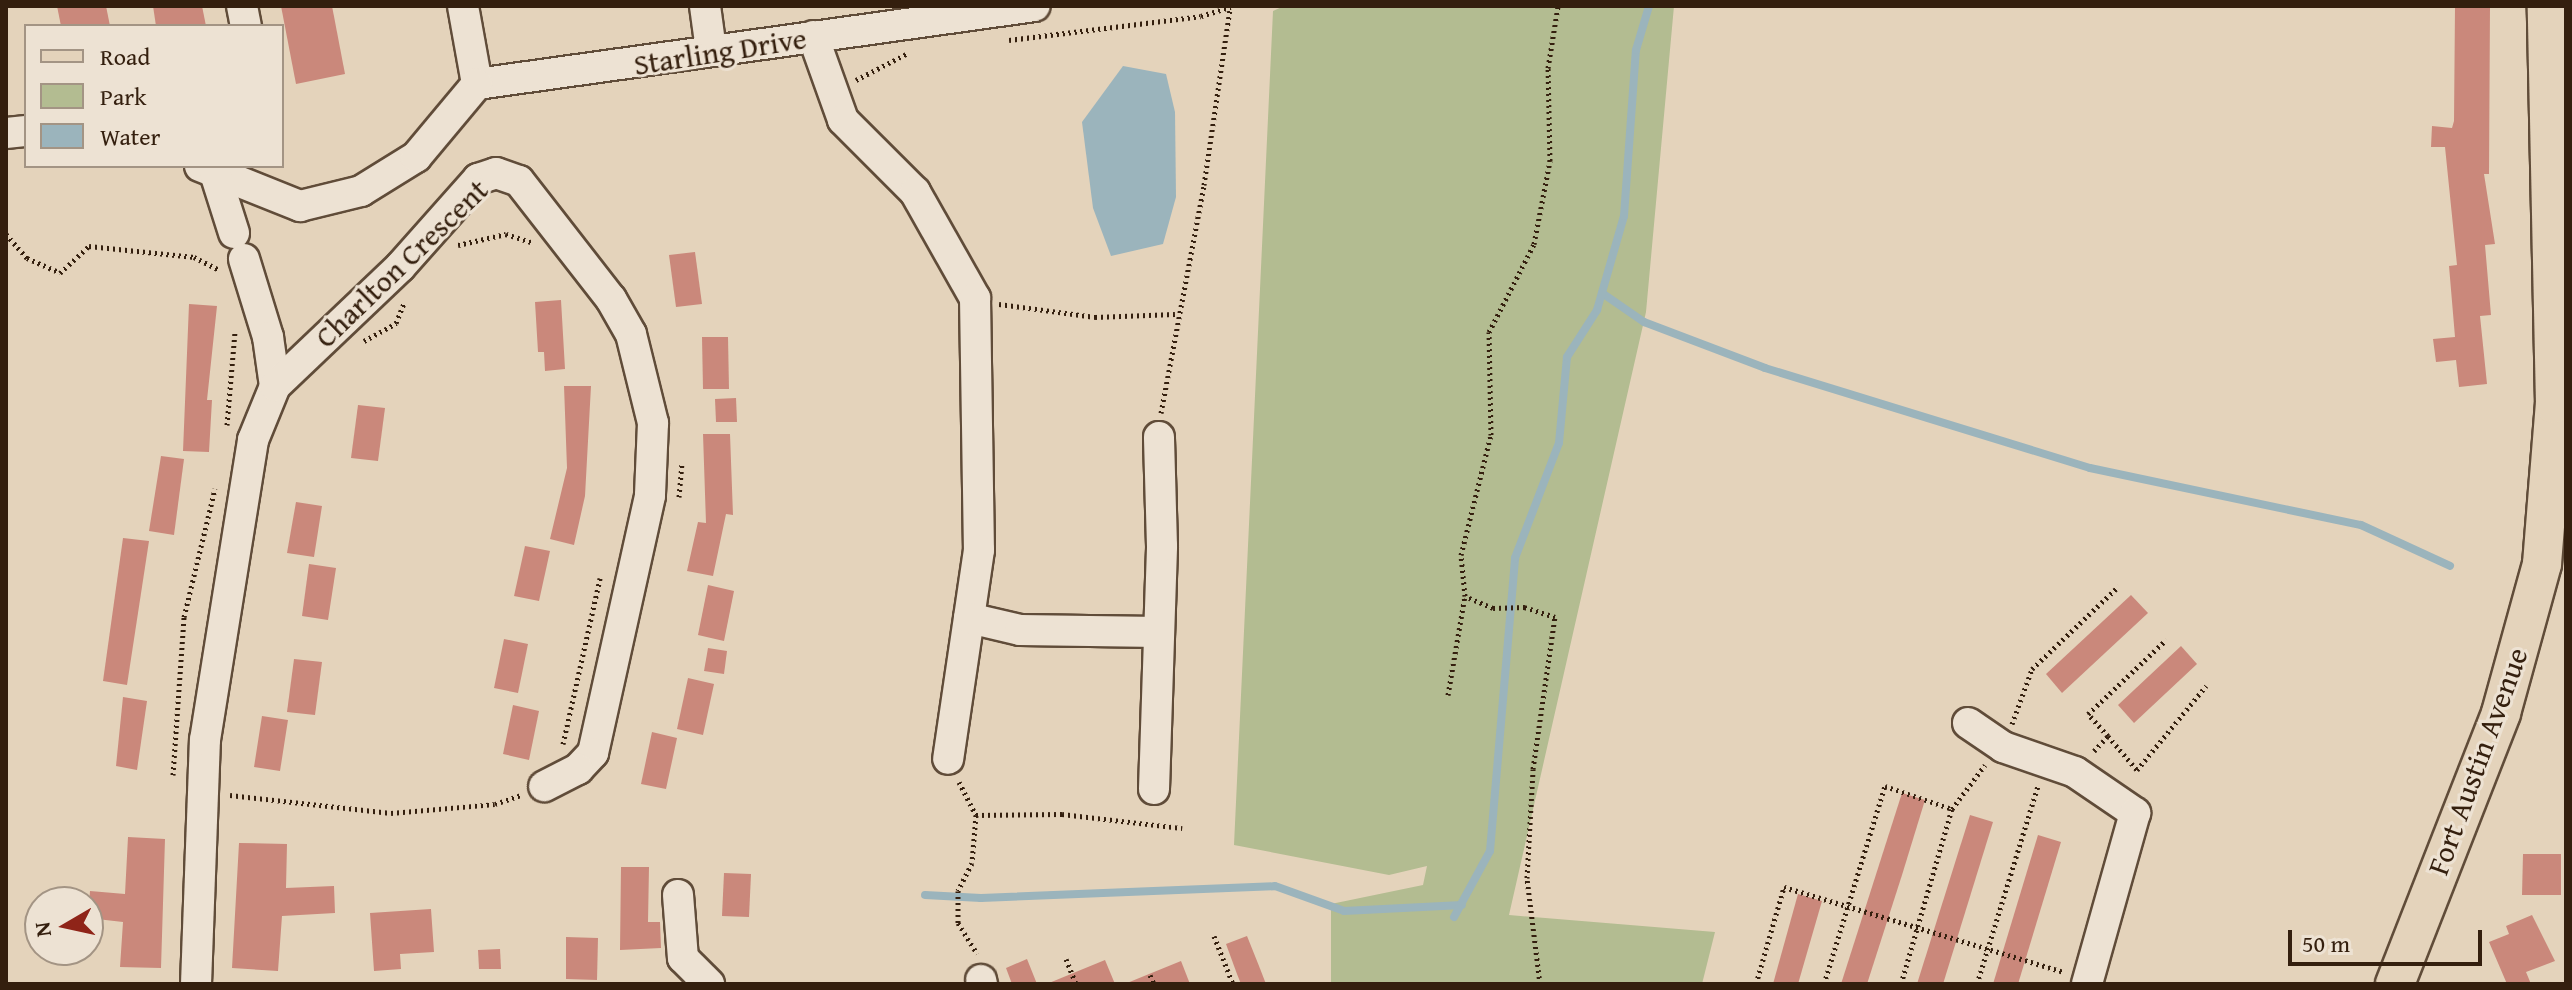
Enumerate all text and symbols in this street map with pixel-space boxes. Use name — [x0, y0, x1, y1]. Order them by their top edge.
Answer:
street label: Starling Drive — [631, 20, 809, 82]
legend — [24, 24, 284, 168]
text: Road — [100, 39, 150, 74]
text: Park — [100, 79, 146, 114]
text: Water — [100, 119, 160, 154]
street label: Charlton Crescent — [307, 171, 495, 355]
street label: Fort Austin Avenue — [2419, 642, 2535, 880]
north arrow — [24, 886, 104, 966]
scale bar — [2292, 914, 2486, 964]
text: N — [25, 920, 59, 939]
text: 50 m — [2302, 926, 2350, 961]

